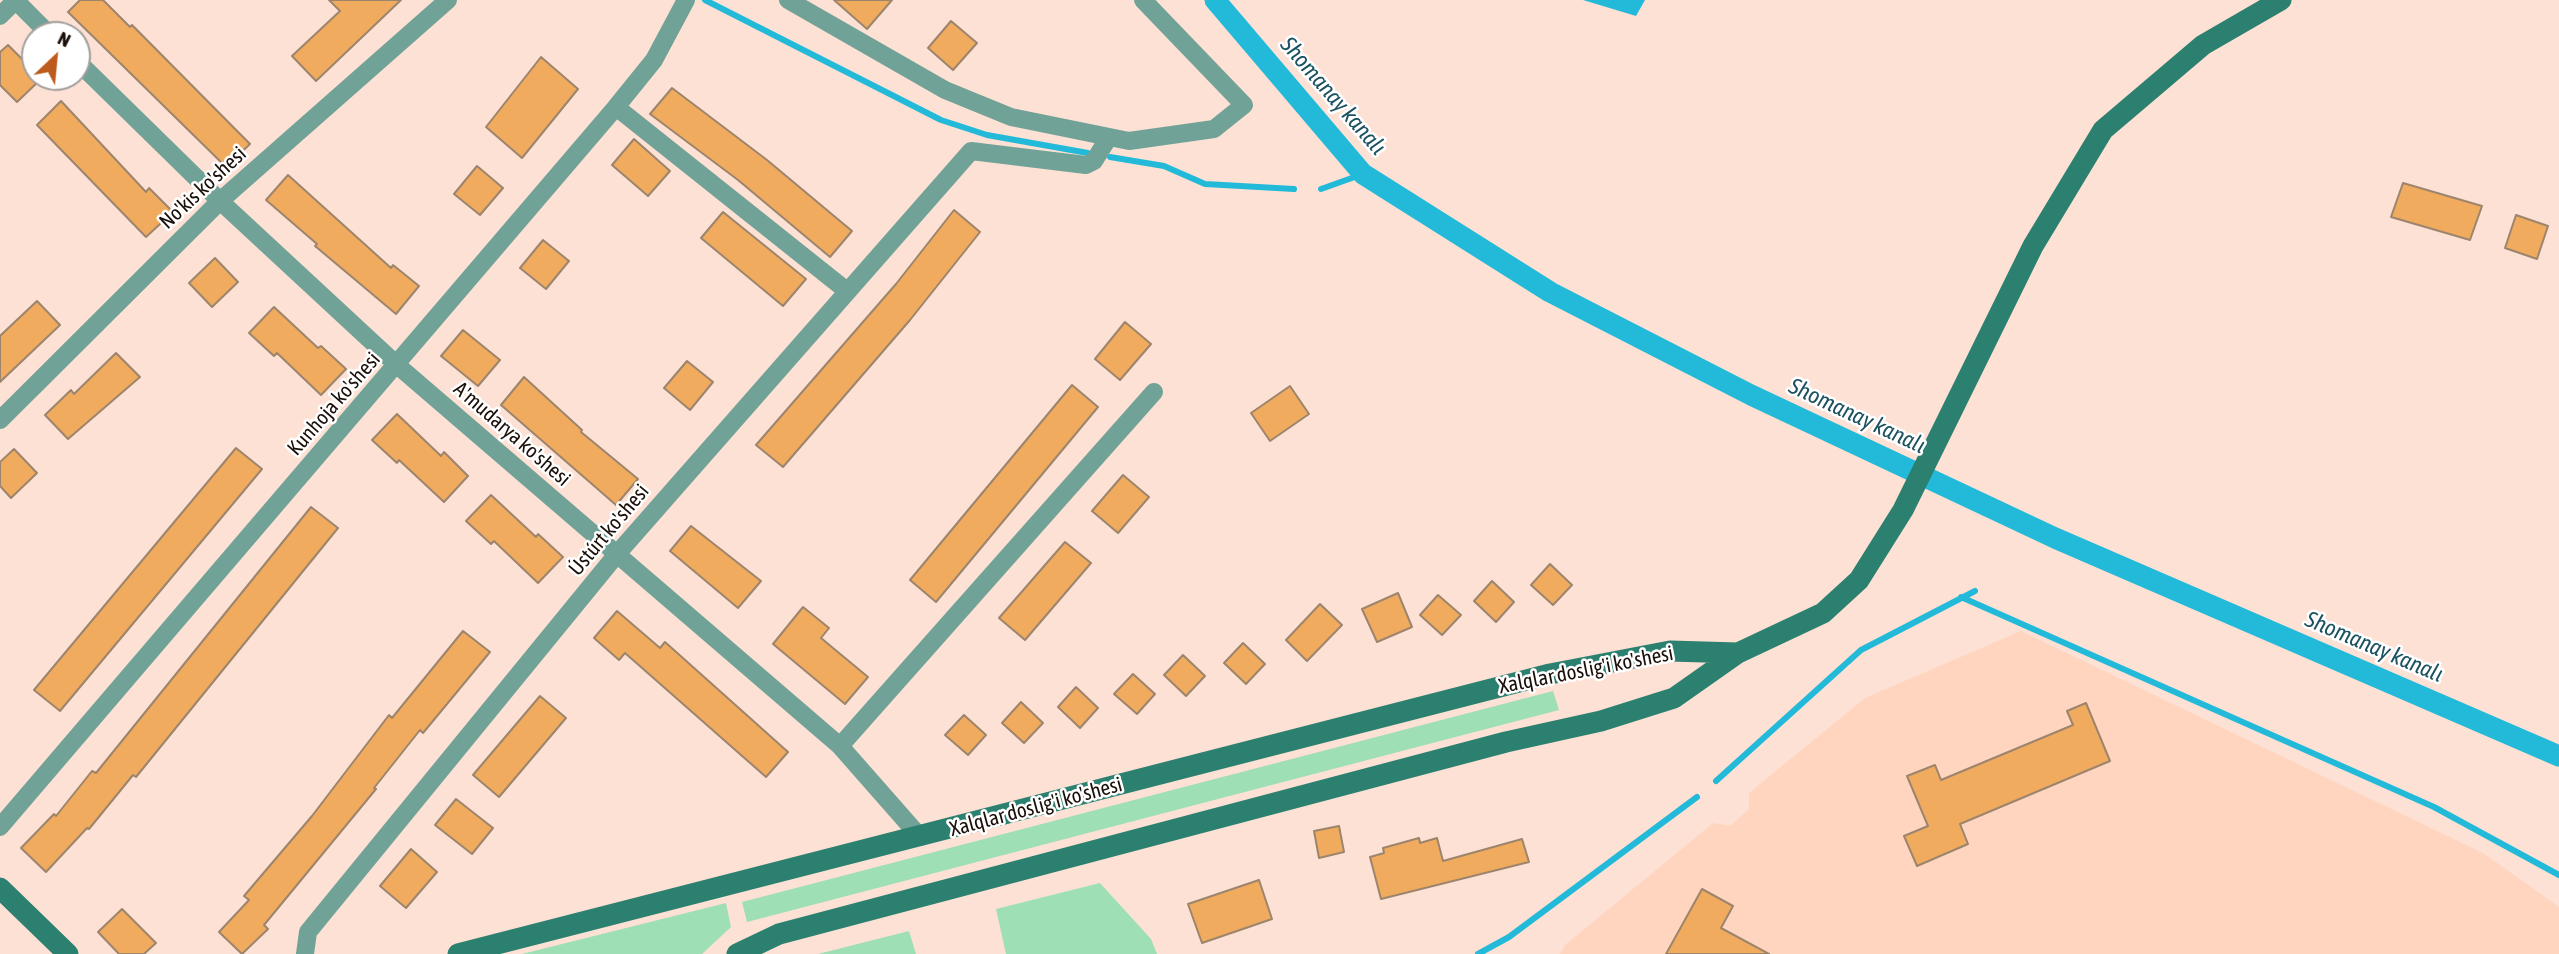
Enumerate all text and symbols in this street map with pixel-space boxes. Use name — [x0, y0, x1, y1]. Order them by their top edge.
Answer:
north arrow — [21, 21, 91, 91]
text: N — [54, 27, 74, 51]
water label: Shomanay kanalı — [1274, 31, 1392, 161]
street label: No'kis ko'shesi — [154, 142, 252, 234]
street label: Kunhoja ko'shesi — [282, 347, 386, 461]
water label: Shomanay kanalı — [1785, 372, 1929, 460]
street label: A'mudarya ko'shesi — [448, 376, 576, 492]
street label: Ústúrt ko'shesi — [563, 479, 655, 581]
water label: Shomanay kanalı — [2301, 606, 2447, 688]
street label: Xalqlar doslig'i ko'shesi — [1497, 641, 1675, 699]
street label: Xalqlar doslig'i ko'shesi — [947, 772, 1125, 842]

